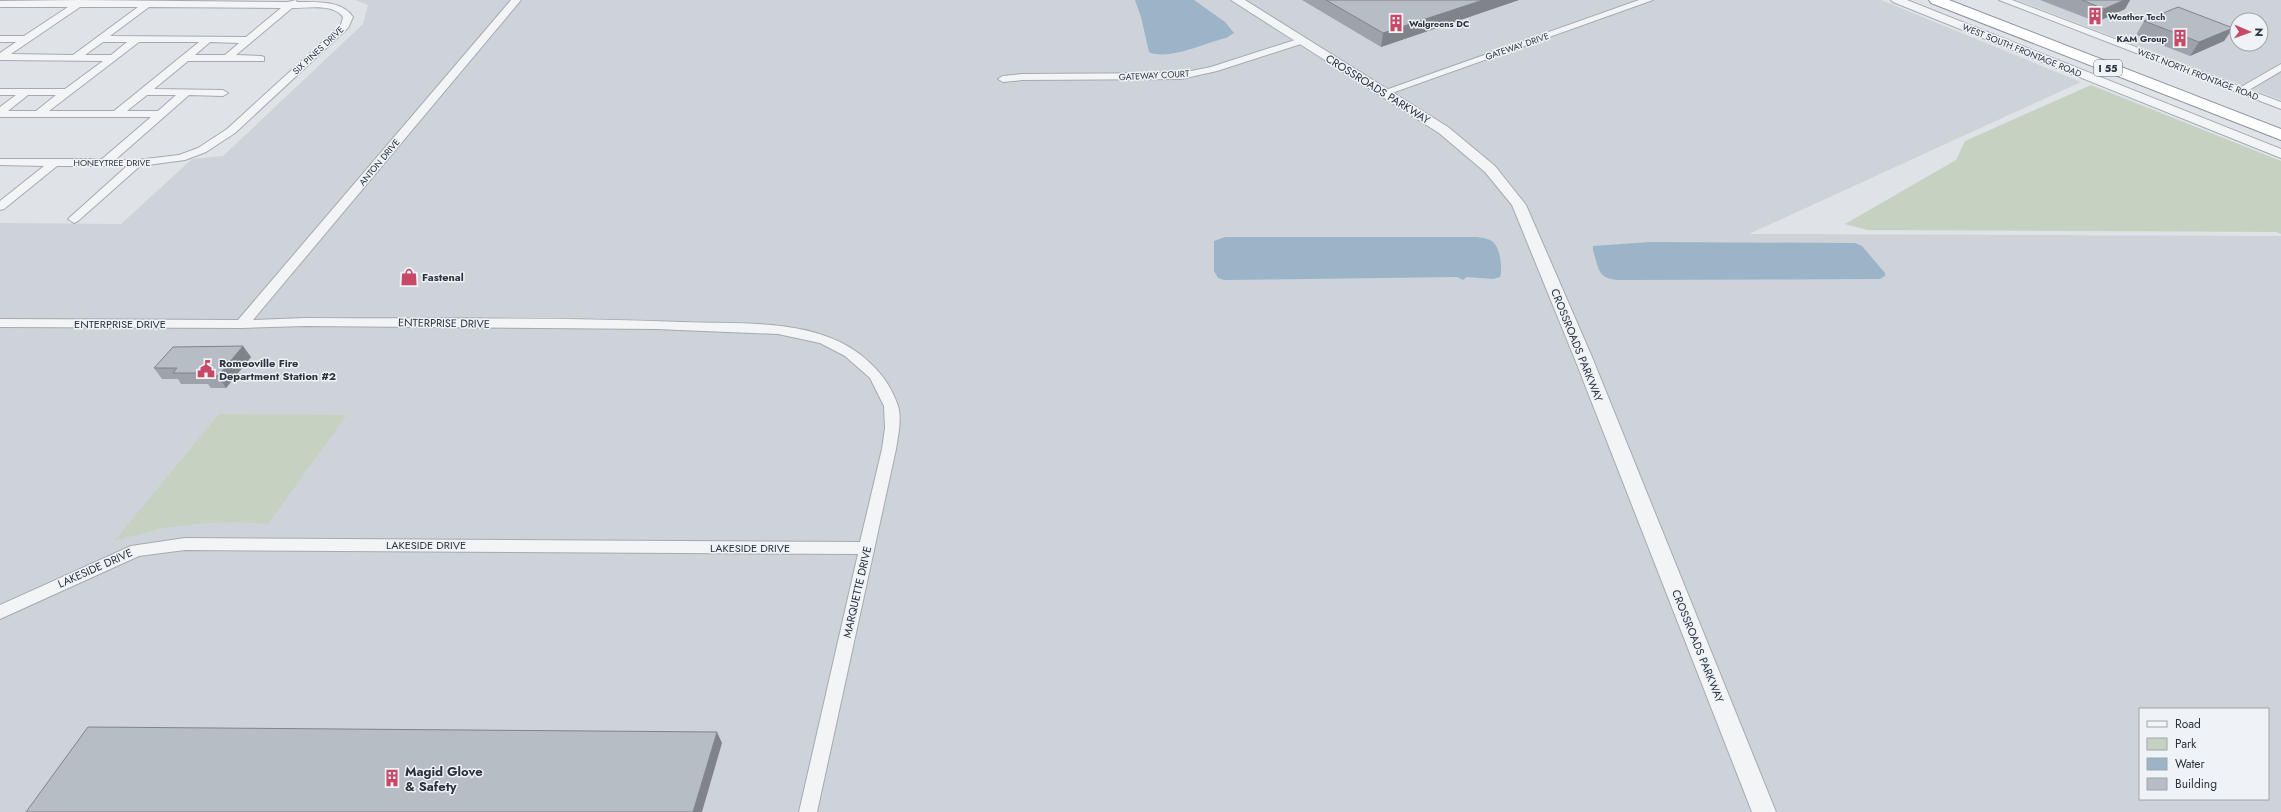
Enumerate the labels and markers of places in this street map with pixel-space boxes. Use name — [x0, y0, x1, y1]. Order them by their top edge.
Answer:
building icon: Weather Tech — [2085, 6, 2105, 26]
place label: Weather Tech — [2108, 10, 2165, 23]
building icon: Walgreens DC — [1386, 13, 1406, 33]
place label: Walgreens DC — [1409, 17, 1469, 30]
building icon: KAM Group — [2170, 28, 2190, 48]
place label: KAM Group — [2116, 32, 2167, 45]
shop icon: Fastenal — [399, 267, 419, 287]
place label: Fastenal — [422, 269, 464, 285]
place label: Romeoville Fire Department Station #2 — [219, 355, 336, 384]
public building icon: Romeoville Fire Department Station #2 — [196, 359, 216, 379]
place label: Magid Glove & Safety — [405, 762, 483, 796]
building icon: Magid Glove & Safety — [382, 768, 402, 788]

